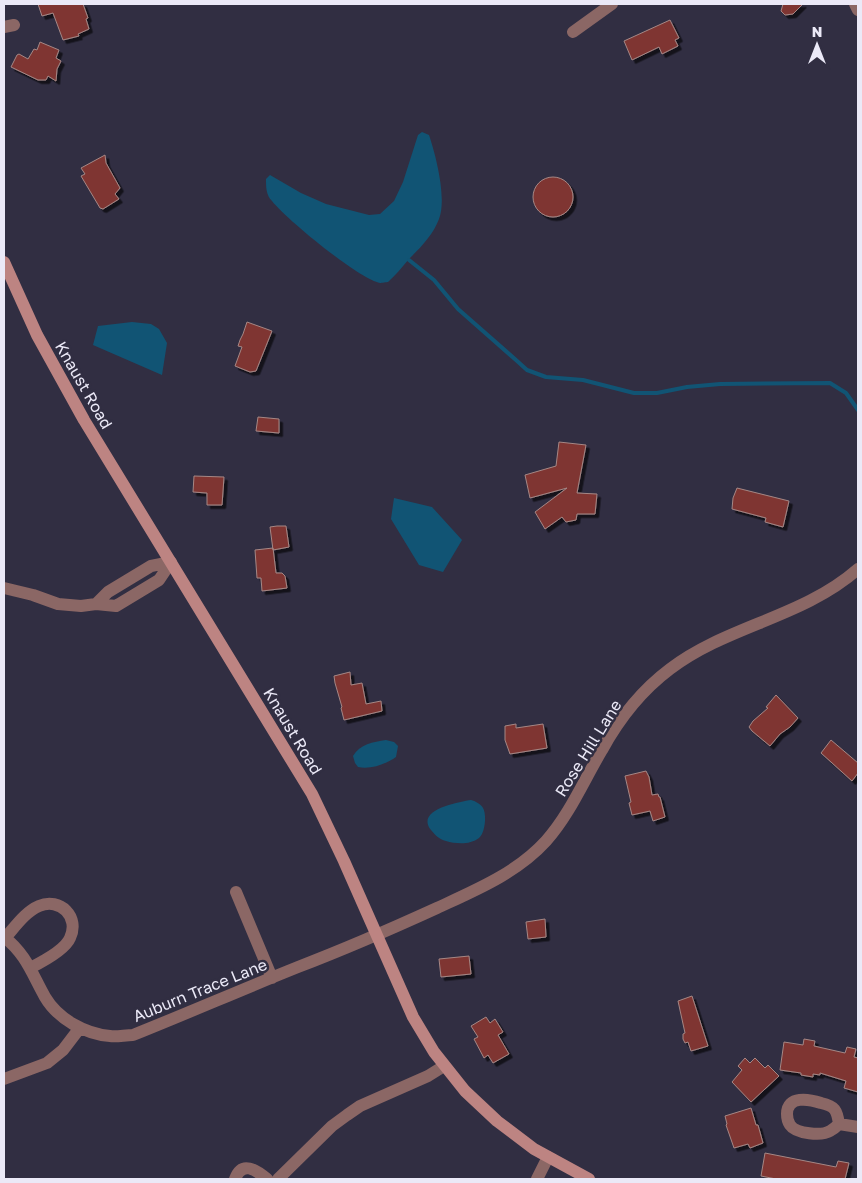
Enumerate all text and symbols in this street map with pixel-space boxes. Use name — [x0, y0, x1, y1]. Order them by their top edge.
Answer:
north arrow — [792, 20, 842, 70]
text: N — [812, 23, 822, 40]
street label: Knaust Road — [51, 338, 117, 432]
street label: Knaust Road — [259, 684, 327, 778]
street label: Rose Hill Lane — [550, 696, 626, 800]
street label: Auburn Trace Lane — [130, 954, 270, 1026]

